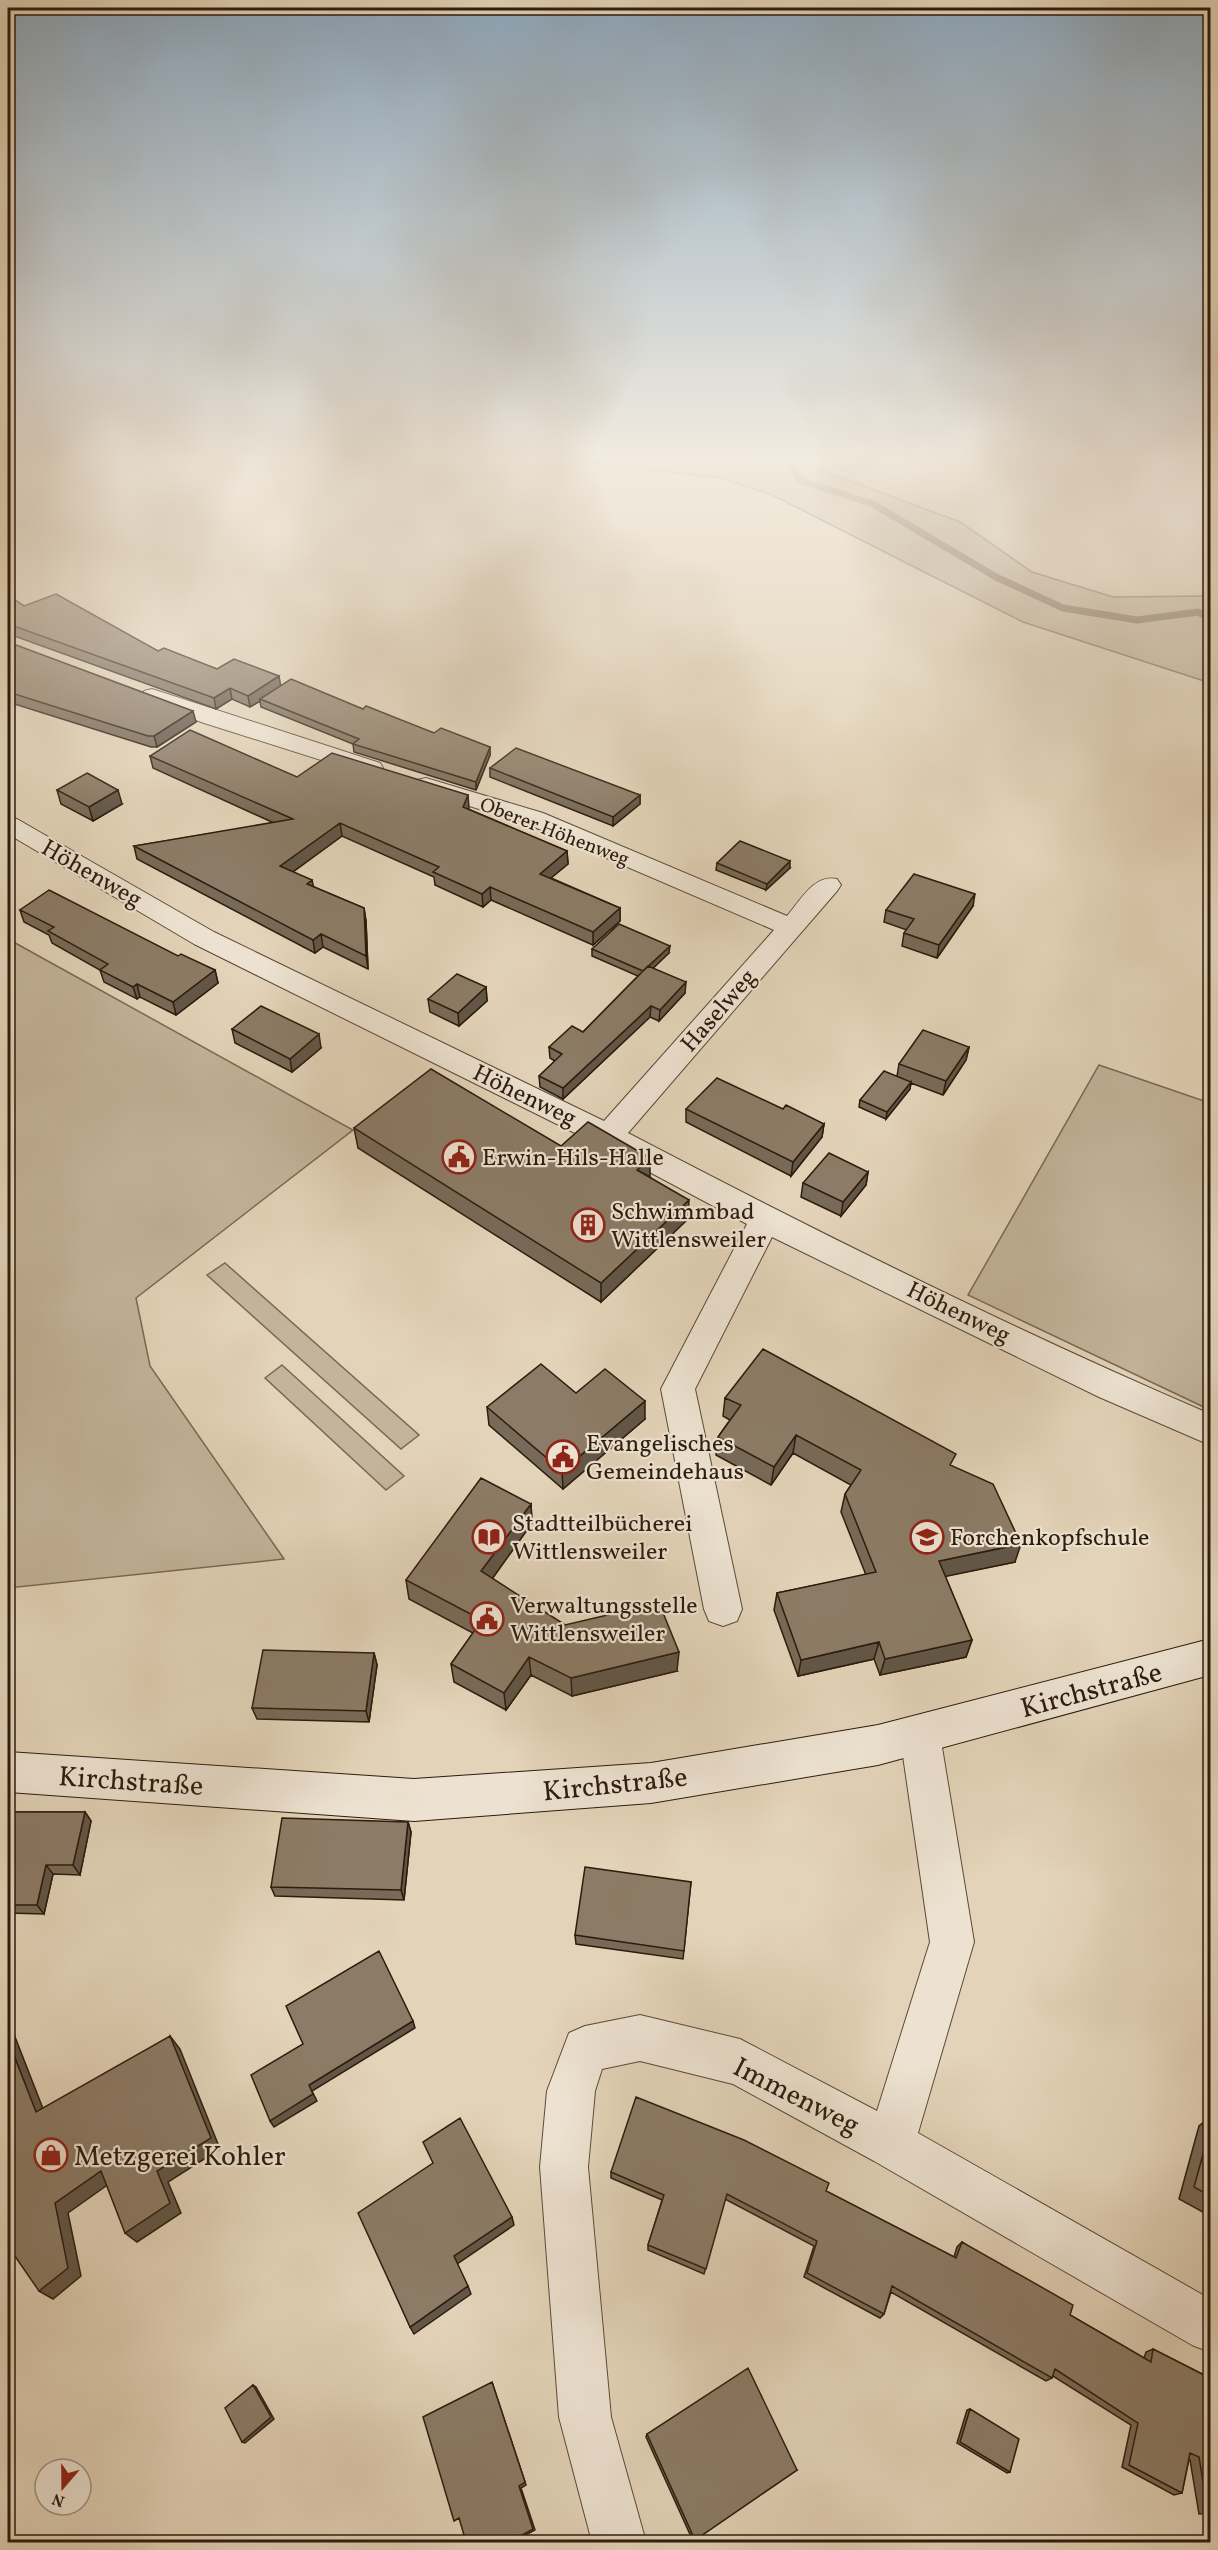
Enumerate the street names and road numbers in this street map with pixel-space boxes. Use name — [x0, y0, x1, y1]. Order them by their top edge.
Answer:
street label: Oberer Höhenweg — [475, 791, 633, 874]
street label: Höhenweg — [34, 832, 148, 917]
street label: Haselweg — [674, 962, 765, 1061]
street label: Höhenweg — [467, 1057, 582, 1137]
street label: Höhenweg — [901, 1274, 1016, 1354]
street label: Kirchstraße — [1016, 1654, 1167, 1729]
street label: Kirchstraße — [57, 1758, 205, 1807]
street label: Kirchstraße — [541, 1759, 689, 1812]
street label: Immenweg — [726, 2049, 866, 2146]

